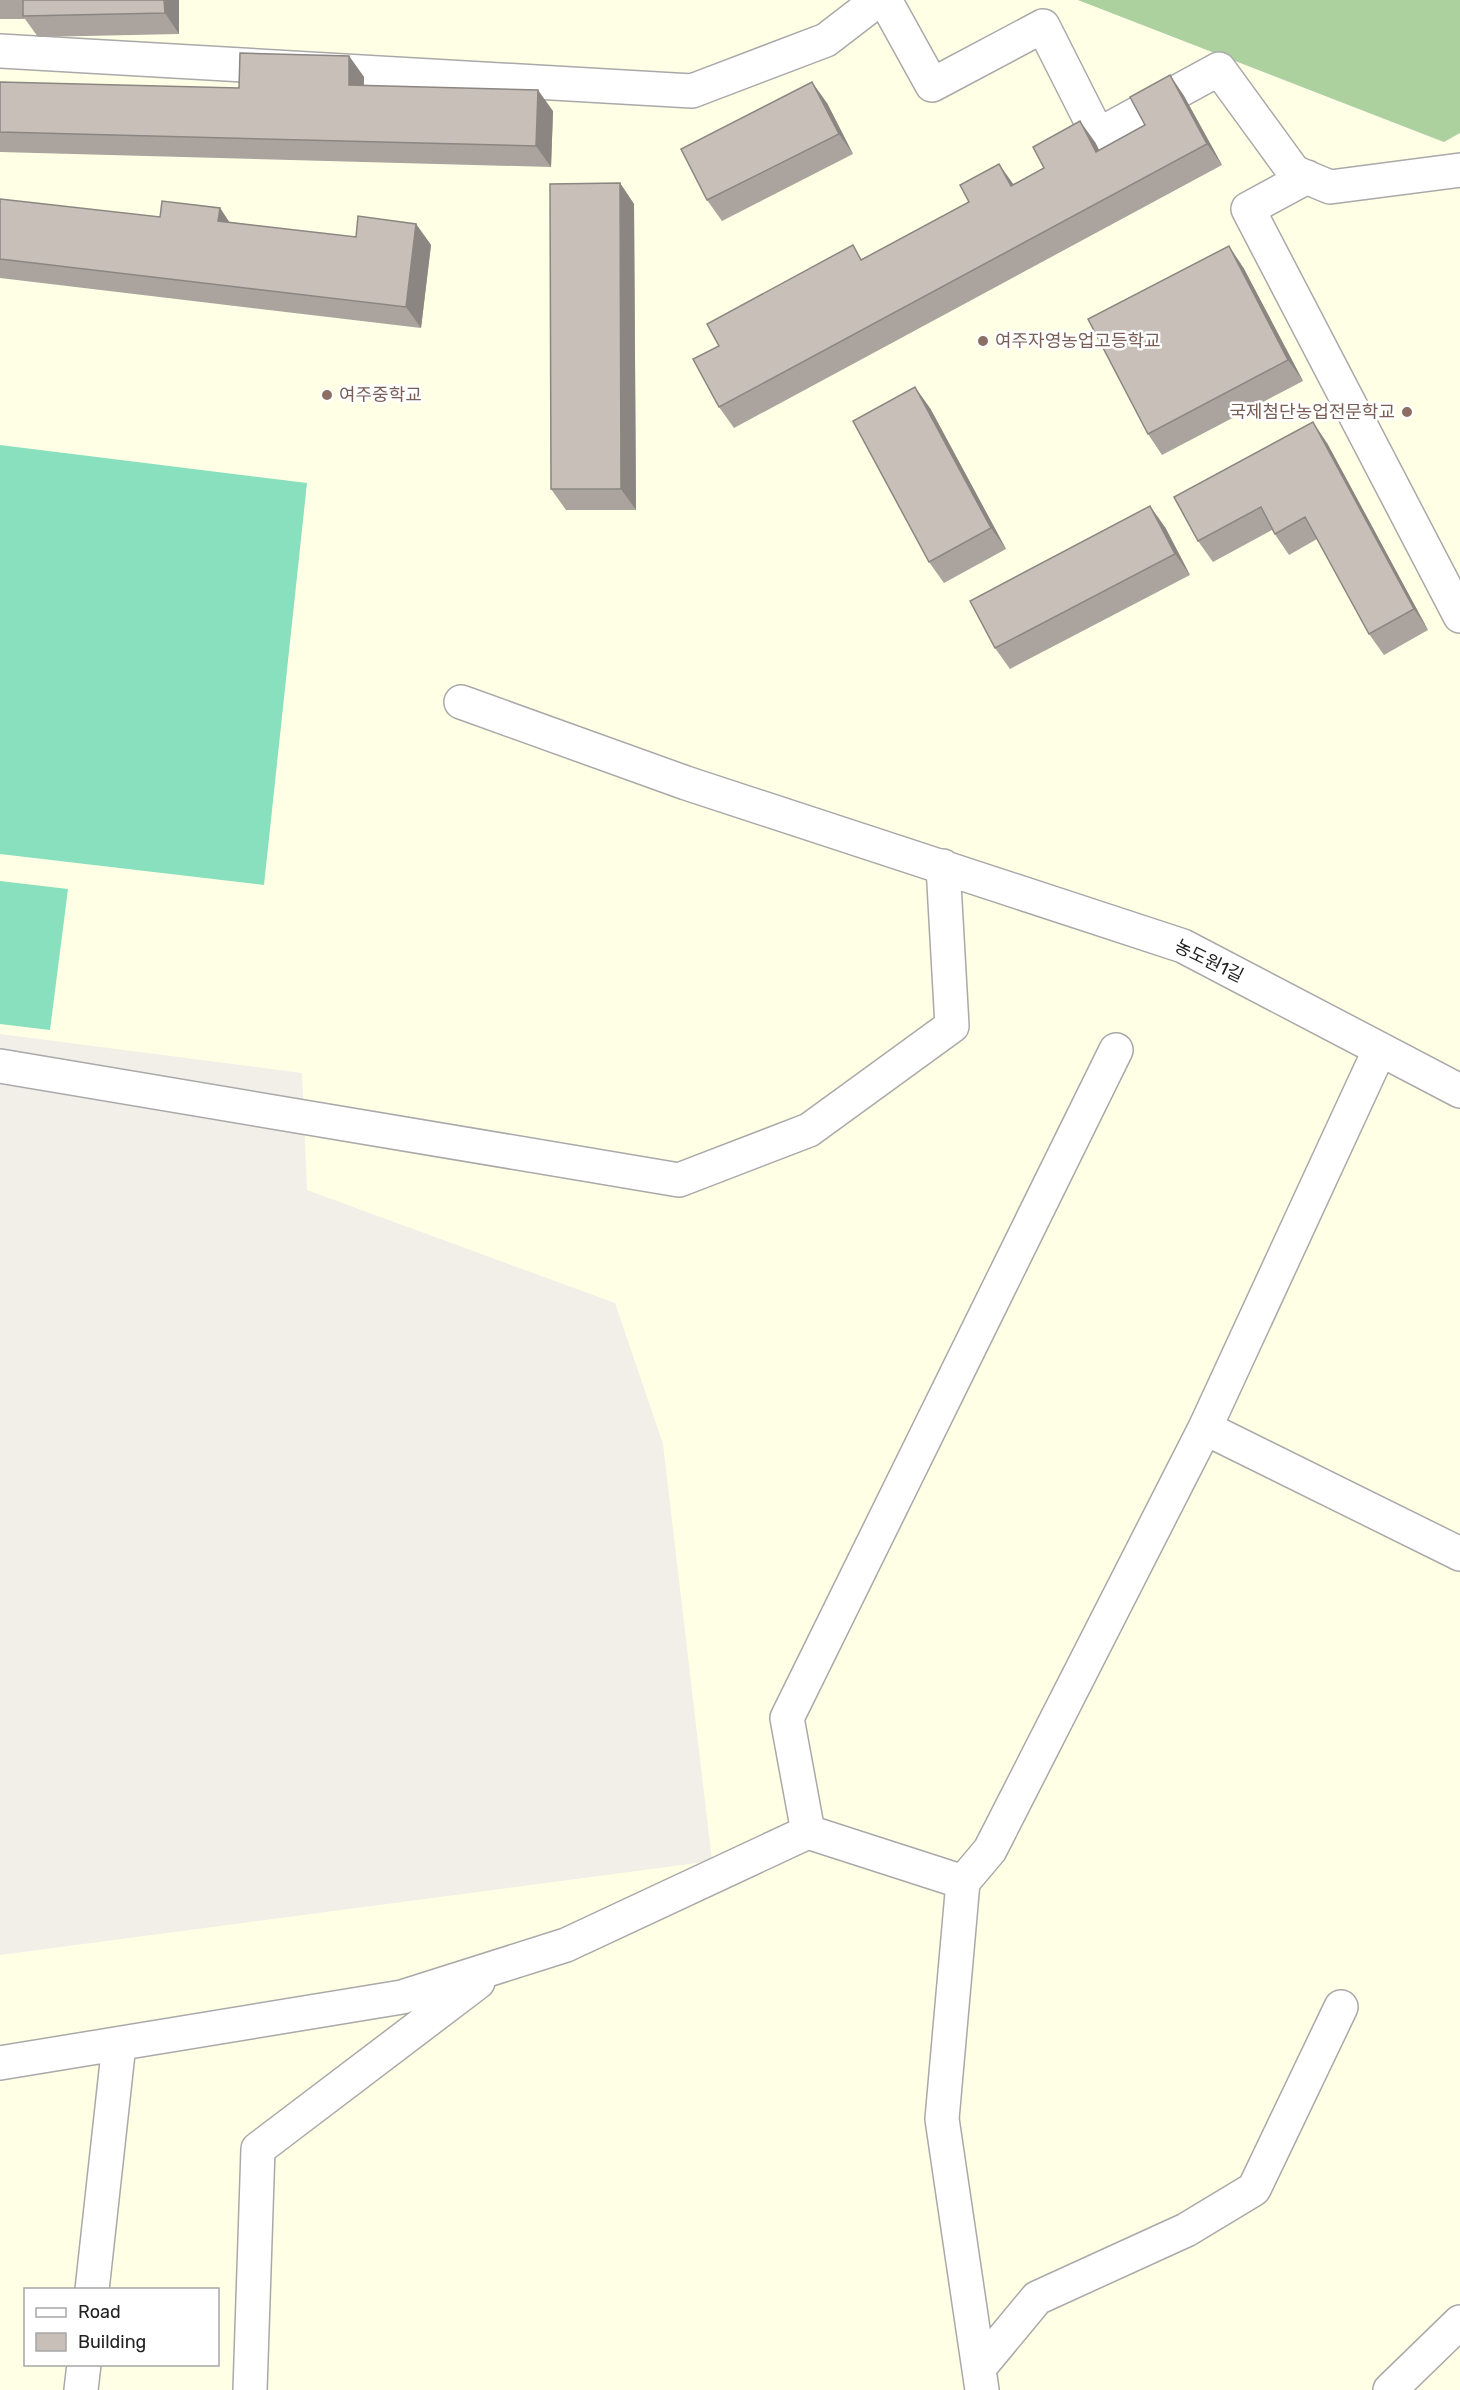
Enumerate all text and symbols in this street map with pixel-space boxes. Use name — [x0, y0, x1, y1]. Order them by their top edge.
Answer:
place label: 여주자영농업고등학교 — [995, 330, 1161, 352]
marker: 여주자영농업고등학교 — [976, 334, 990, 348]
place label: 여주중학교 — [339, 384, 422, 406]
marker: 여주중학교 — [320, 388, 334, 402]
place label: 국제첨단농업전문학교 — [1229, 401, 1395, 423]
marker: 국제첨단농업전문학교 — [1400, 405, 1414, 419]
street label: 농도원1길 — [1171, 935, 1247, 987]
legend — [24, 2288, 219, 2366]
text: Road — [78, 2301, 121, 2323]
text: Building — [78, 2331, 146, 2353]

